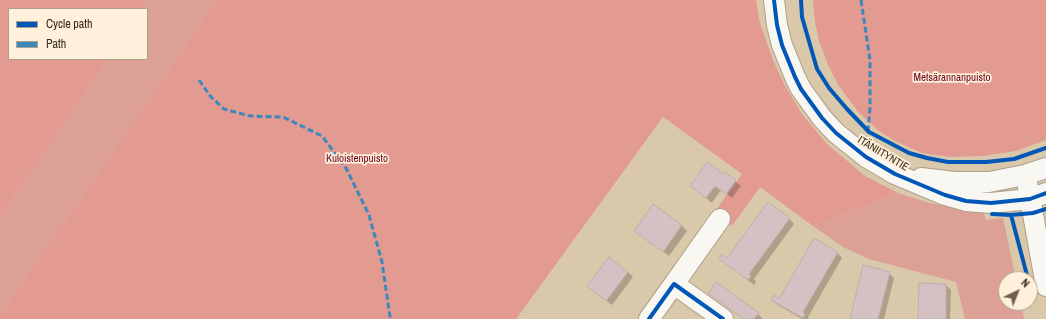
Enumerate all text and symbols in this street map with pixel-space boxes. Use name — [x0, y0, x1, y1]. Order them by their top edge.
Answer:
legend — [8, 8, 148, 60]
text: Cycle path — [46, 16, 93, 32]
text: Path — [46, 36, 66, 52]
park label: Metsärannanpuisto — [913, 71, 991, 85]
street label: ITÄNIITYNTIE — [855, 134, 911, 174]
park label: Kuloistenpuisto — [326, 152, 388, 166]
north arrow — [998, 271, 1038, 311]
text: N — [1018, 276, 1033, 290]

